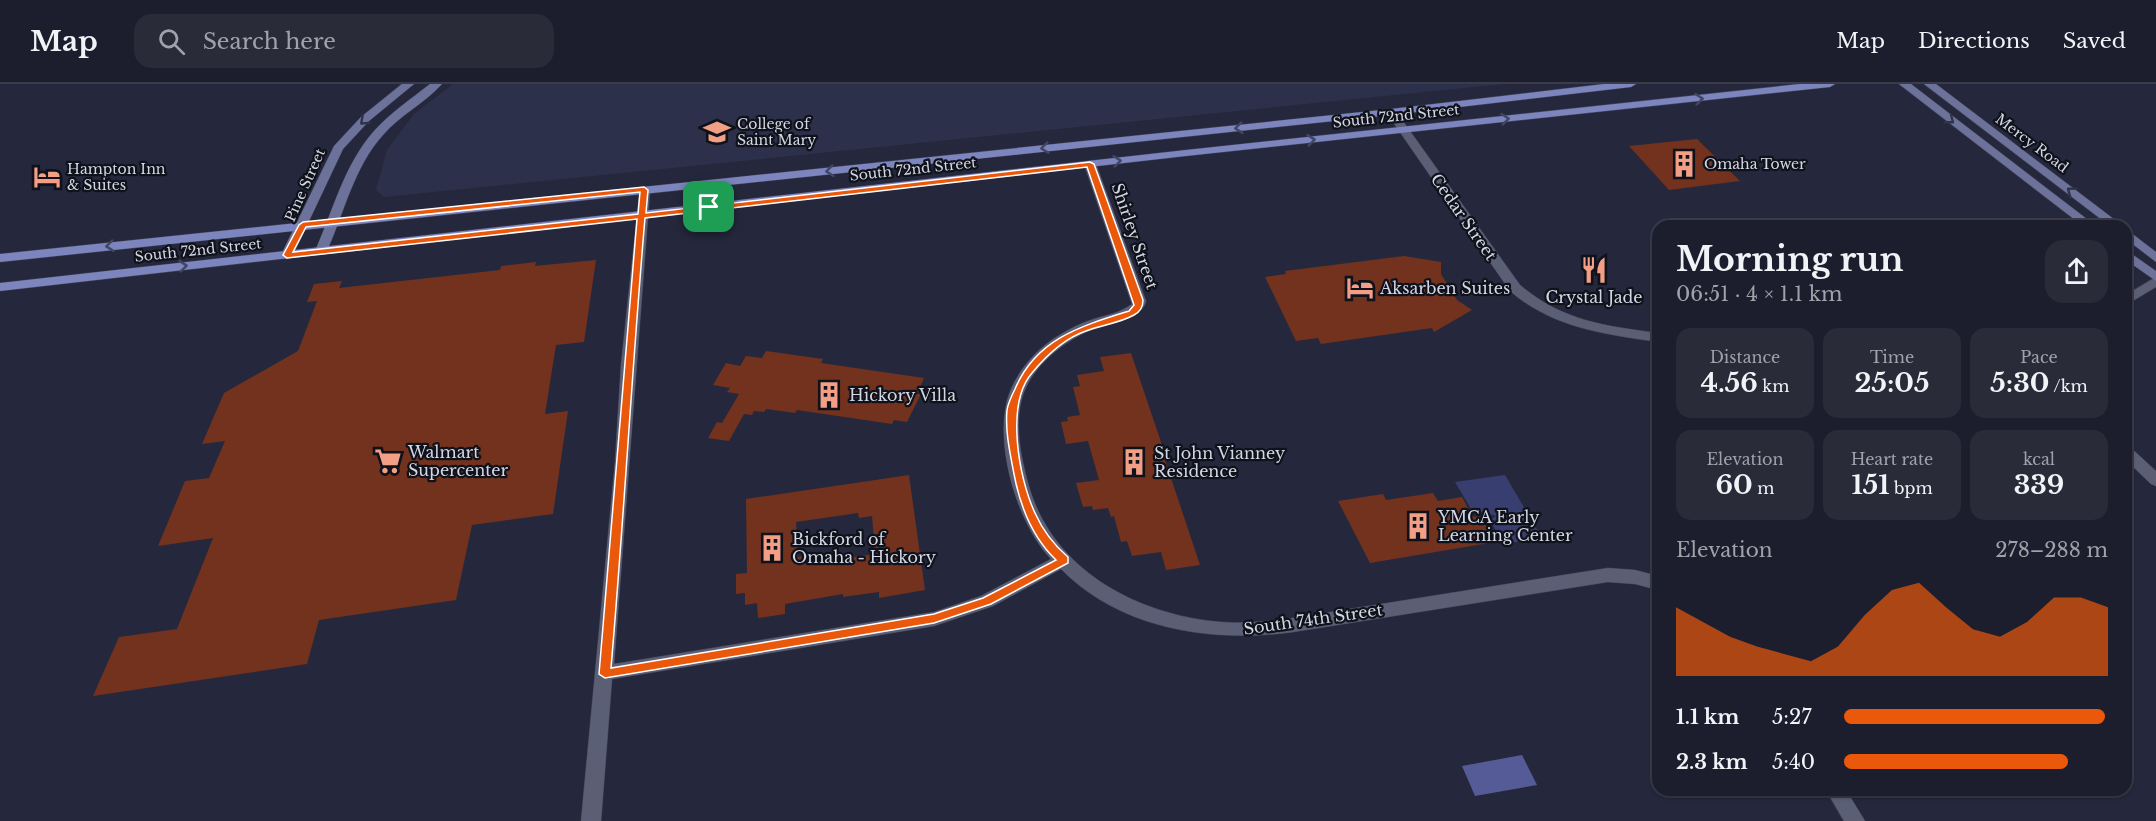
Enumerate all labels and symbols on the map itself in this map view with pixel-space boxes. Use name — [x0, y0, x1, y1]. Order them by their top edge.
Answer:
one-way arrow — [1694, 93, 1703, 105]
street label: South 72nd Street — [1332, 100, 1461, 132]
street label: Mercy Road — [1992, 110, 2072, 177]
one-way arrow — [1943, 112, 1954, 123]
one-way arrow — [1500, 113, 1509, 126]
one-way arrow — [360, 114, 371, 125]
place label: College of Saint Mary — [737, 115, 816, 149]
school or university icon: College of Saint Mary — [702, 117, 732, 147]
one-way arrow — [1234, 121, 1243, 133]
one-way arrow — [1306, 134, 1315, 147]
one-way arrow — [1040, 141, 1049, 154]
street label: Pine Street — [281, 145, 329, 224]
building icon: Omaha Tower — [1669, 149, 1699, 179]
street label: South 72nd Street — [849, 153, 978, 185]
one-way arrow — [1113, 155, 1122, 168]
place label: Omaha Tower — [1704, 155, 1806, 173]
place label: Hampton Inn & Suites — [67, 160, 166, 194]
hotel icon: Hampton Inn & Suites — [32, 162, 62, 192]
one-way arrow — [825, 164, 835, 177]
street label: Cedar Street — [1427, 170, 1501, 264]
street label: Shirley Street — [1107, 180, 1163, 292]
pin — [683, 181, 734, 232]
one-way arrow — [2066, 187, 2077, 198]
street label: South 72nd Street — [134, 234, 263, 266]
one-way arrow — [105, 239, 114, 252]
restaurant icon: Crystal Jade — [1579, 255, 1609, 285]
one-way arrow — [179, 261, 188, 273]
hotel icon: Aksarben Suites — [1345, 273, 1375, 303]
place label: Aksarben Suites — [1379, 278, 1510, 298]
place label: Crystal Jade — [1545, 287, 1643, 307]
building icon: Hickory Villa — [814, 380, 844, 410]
place label: Hickory Villa — [849, 385, 956, 405]
place label: Walmart Supercenter — [407, 442, 509, 480]
place label: St John Vianney Residence — [1154, 443, 1286, 481]
supermarket icon: Walmart Supercenter — [373, 446, 403, 476]
building icon: St John Vianney Residence — [1119, 447, 1149, 477]
place label: YMCA Early Learning Center — [1437, 507, 1573, 545]
building icon: YMCA Early Learning Center — [1403, 511, 1433, 541]
place label: Bickford of Omaha - Hickory — [792, 529, 937, 567]
building icon: Bickford of Omaha - Hickory — [757, 533, 787, 563]
street label: South 74th Street — [1242, 599, 1384, 639]

